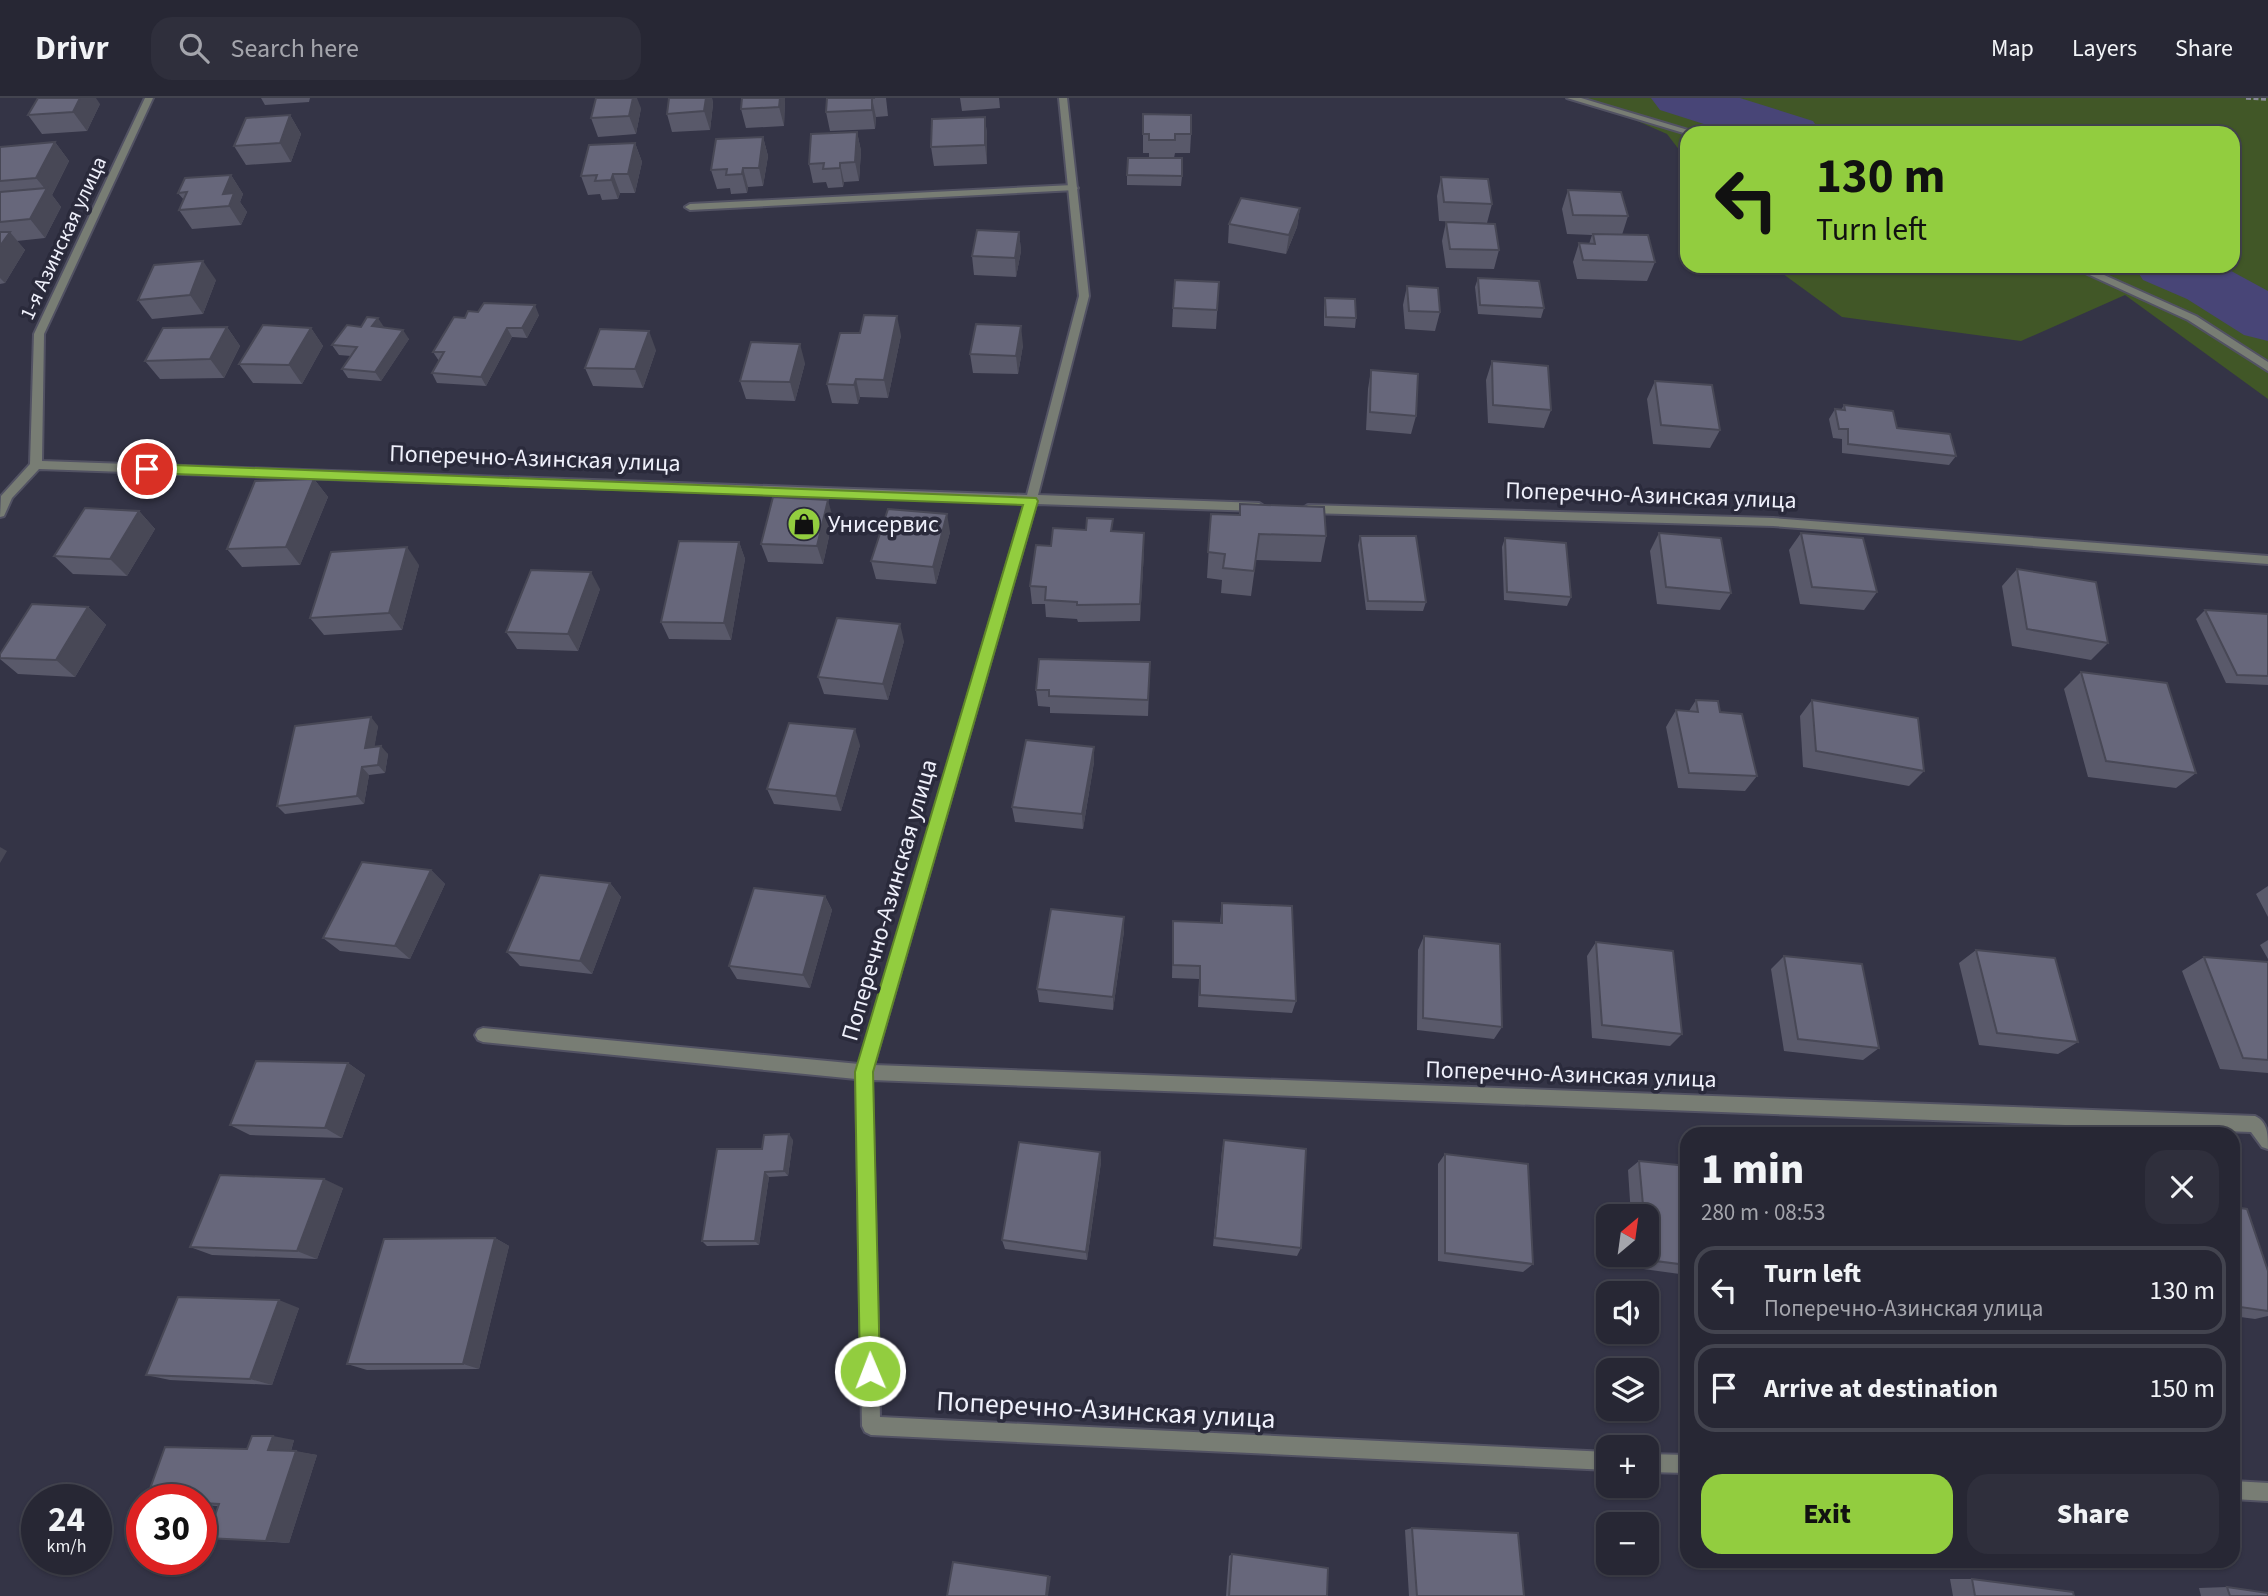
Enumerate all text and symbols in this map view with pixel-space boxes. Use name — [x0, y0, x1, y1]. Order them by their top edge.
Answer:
search box — [151, 17, 641, 80]
text: Drivr — [35, 25, 109, 72]
icon: search — [175, 29, 213, 67]
text: Search here — [231, 30, 359, 67]
text: Map — [1991, 31, 2034, 66]
text: Layers — [2072, 31, 2137, 66]
text: Share — [2175, 31, 2233, 66]
text: 130 m — [1816, 142, 1945, 212]
street label: 1-я Азинская улица — [12, 151, 114, 325]
icon: left — [1701, 154, 1792, 245]
text: Turn left — [1816, 207, 1927, 253]
street label: Поперечно-Азинская улица — [389, 436, 681, 481]
pin — [117, 439, 177, 499]
icon: arrive — [128, 450, 166, 488]
street label: Поперечно-Азинская улица — [1505, 473, 1797, 518]
shop icon: Унисервис — [785, 505, 823, 543]
place label: Унисервис — [828, 507, 939, 542]
street label: Поперечно-Азинская улица — [832, 755, 946, 1045]
street label: Поперечно-Азинская улица — [1425, 1052, 1717, 1097]
text: 1 min — [1701, 1140, 1804, 1200]
button: close — [2145, 1150, 2219, 1224]
text: 280 m · 08:53 — [1701, 1196, 1825, 1229]
north arrow — [1596, 1204, 1659, 1267]
map controls — [1596, 1204, 1659, 1575]
text: Turn left — [1764, 1255, 1861, 1292]
icon: left — [1705, 1271, 1743, 1309]
text: 130 m — [2149, 1272, 2215, 1309]
button: sound — [1596, 1281, 1659, 1344]
text: Поперечно-Азинская улица — [1764, 1292, 2043, 1325]
position arrow — [833, 1334, 907, 1408]
button: layers — [1596, 1358, 1659, 1421]
icon: arrive — [1705, 1369, 1743, 1407]
text: Arrive at destination — [1764, 1370, 1998, 1407]
text: 150 m — [2149, 1370, 2215, 1407]
street label: Поперечно-Азинская улица — [935, 1381, 1277, 1439]
button: + — [1596, 1435, 1659, 1498]
button: Exit — [1701, 1474, 1953, 1554]
button: Share — [1967, 1474, 2219, 1554]
speed limit sign: 30 — [126, 1484, 217, 1575]
text: 24 — [48, 1495, 85, 1545]
button: − — [1596, 1512, 1659, 1575]
text: km/h — [47, 1534, 86, 1559]

